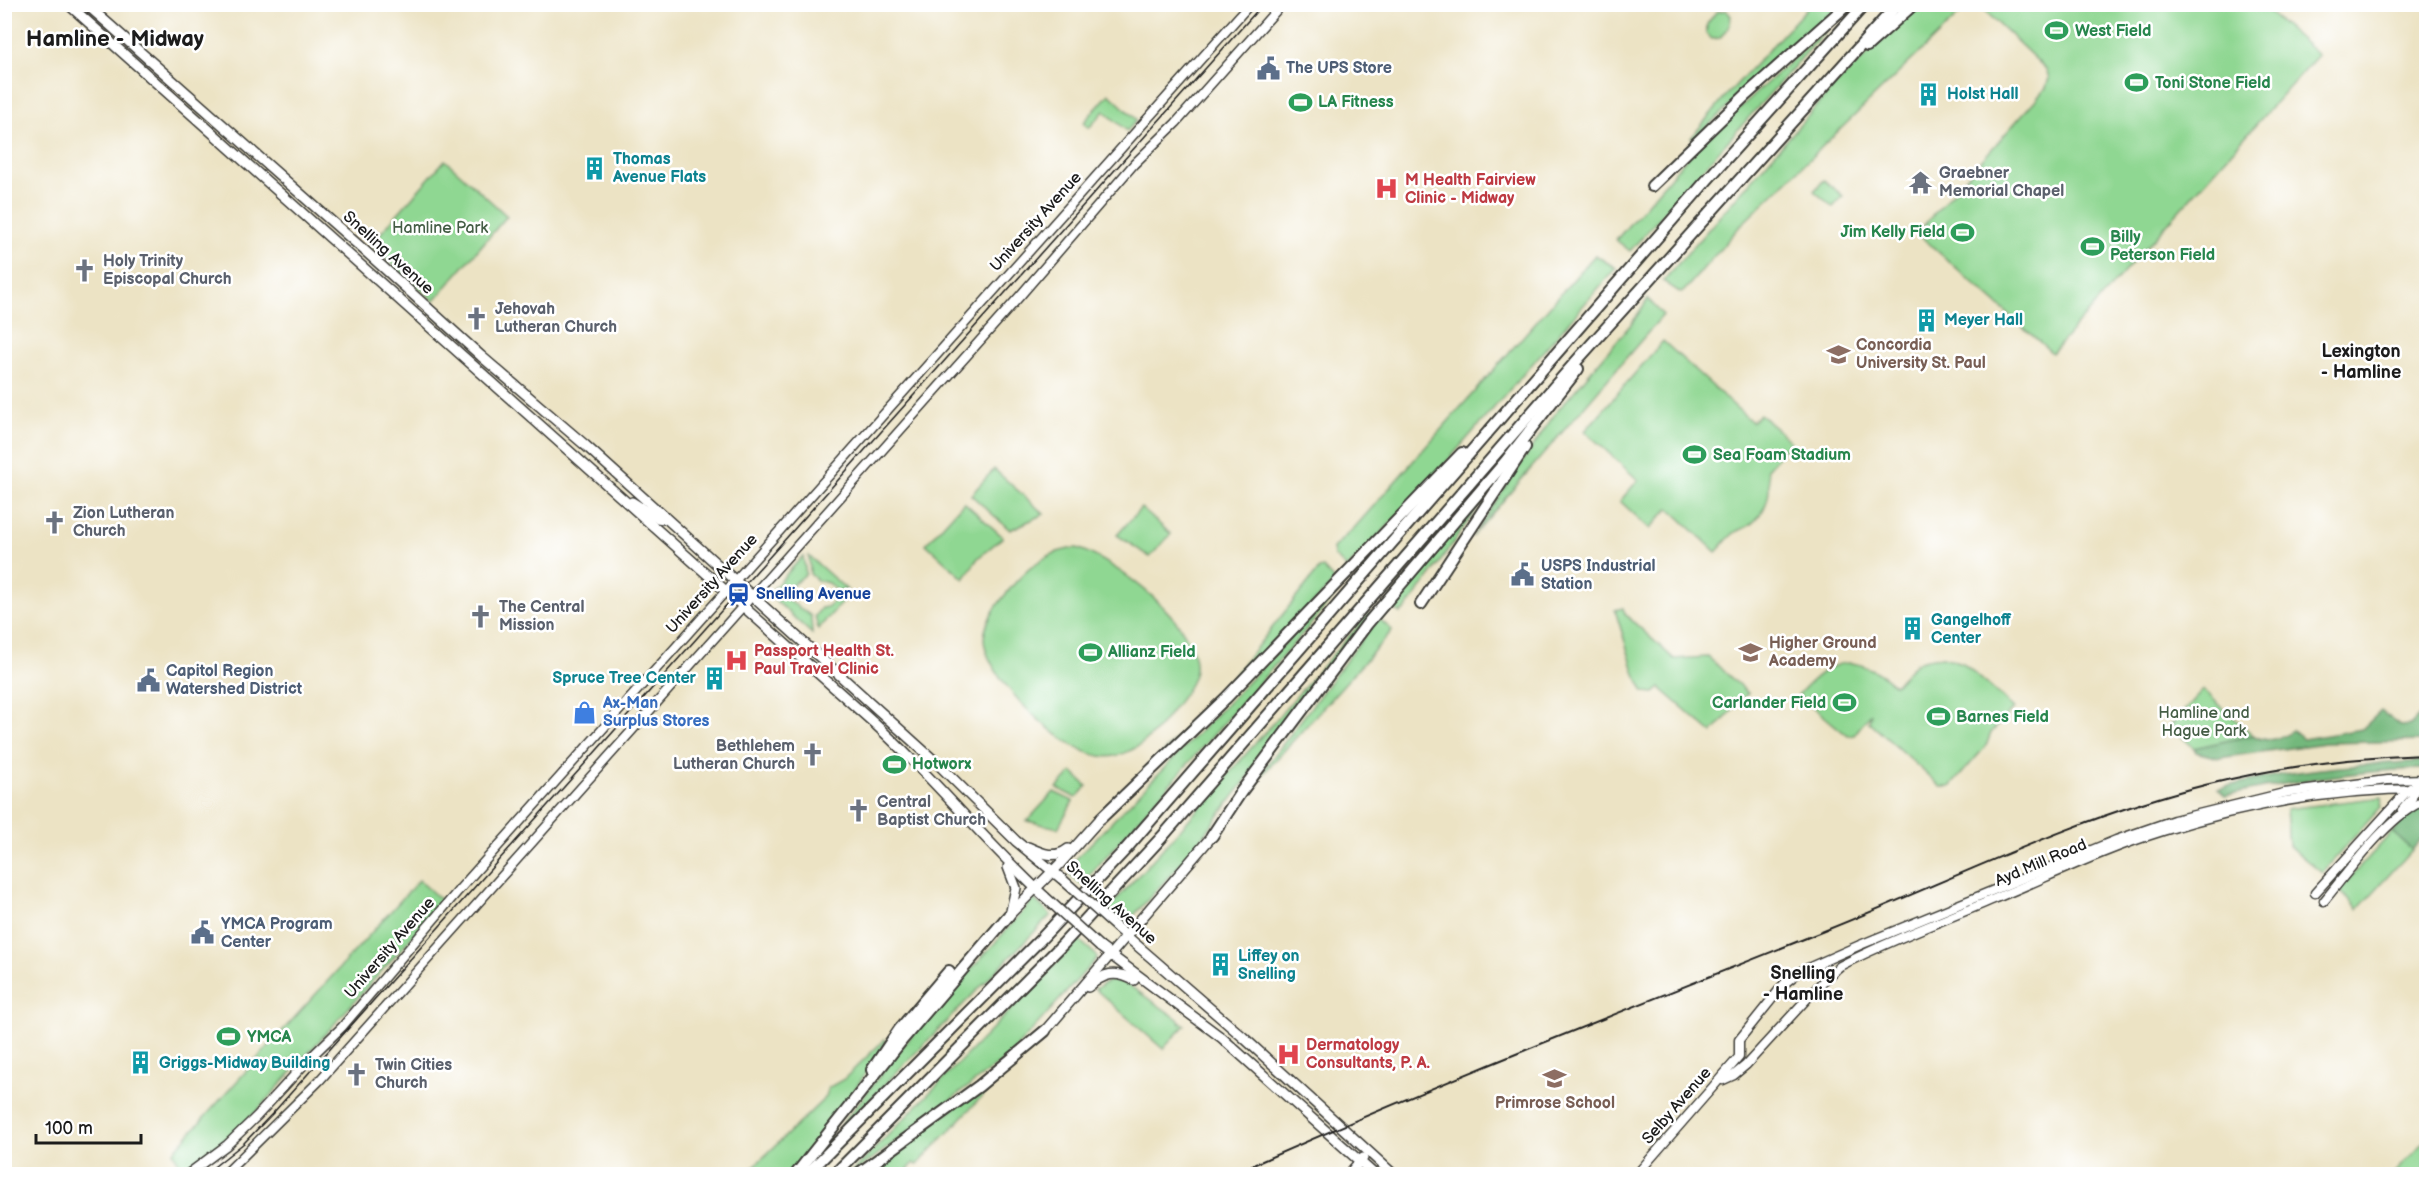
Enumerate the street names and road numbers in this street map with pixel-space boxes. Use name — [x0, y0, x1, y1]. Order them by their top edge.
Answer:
street label: University Avenue — [986, 168, 1086, 276]
street label: Snelling Avenue — [339, 207, 438, 299]
street label: University Avenue — [662, 530, 762, 638]
street label: Ayd Mill Road — [1992, 835, 2090, 891]
street label: Snelling Avenue — [1062, 857, 1161, 949]
street label: University Avenue — [341, 893, 439, 1002]
street label: Selby Avenue — [1638, 1063, 1716, 1148]

